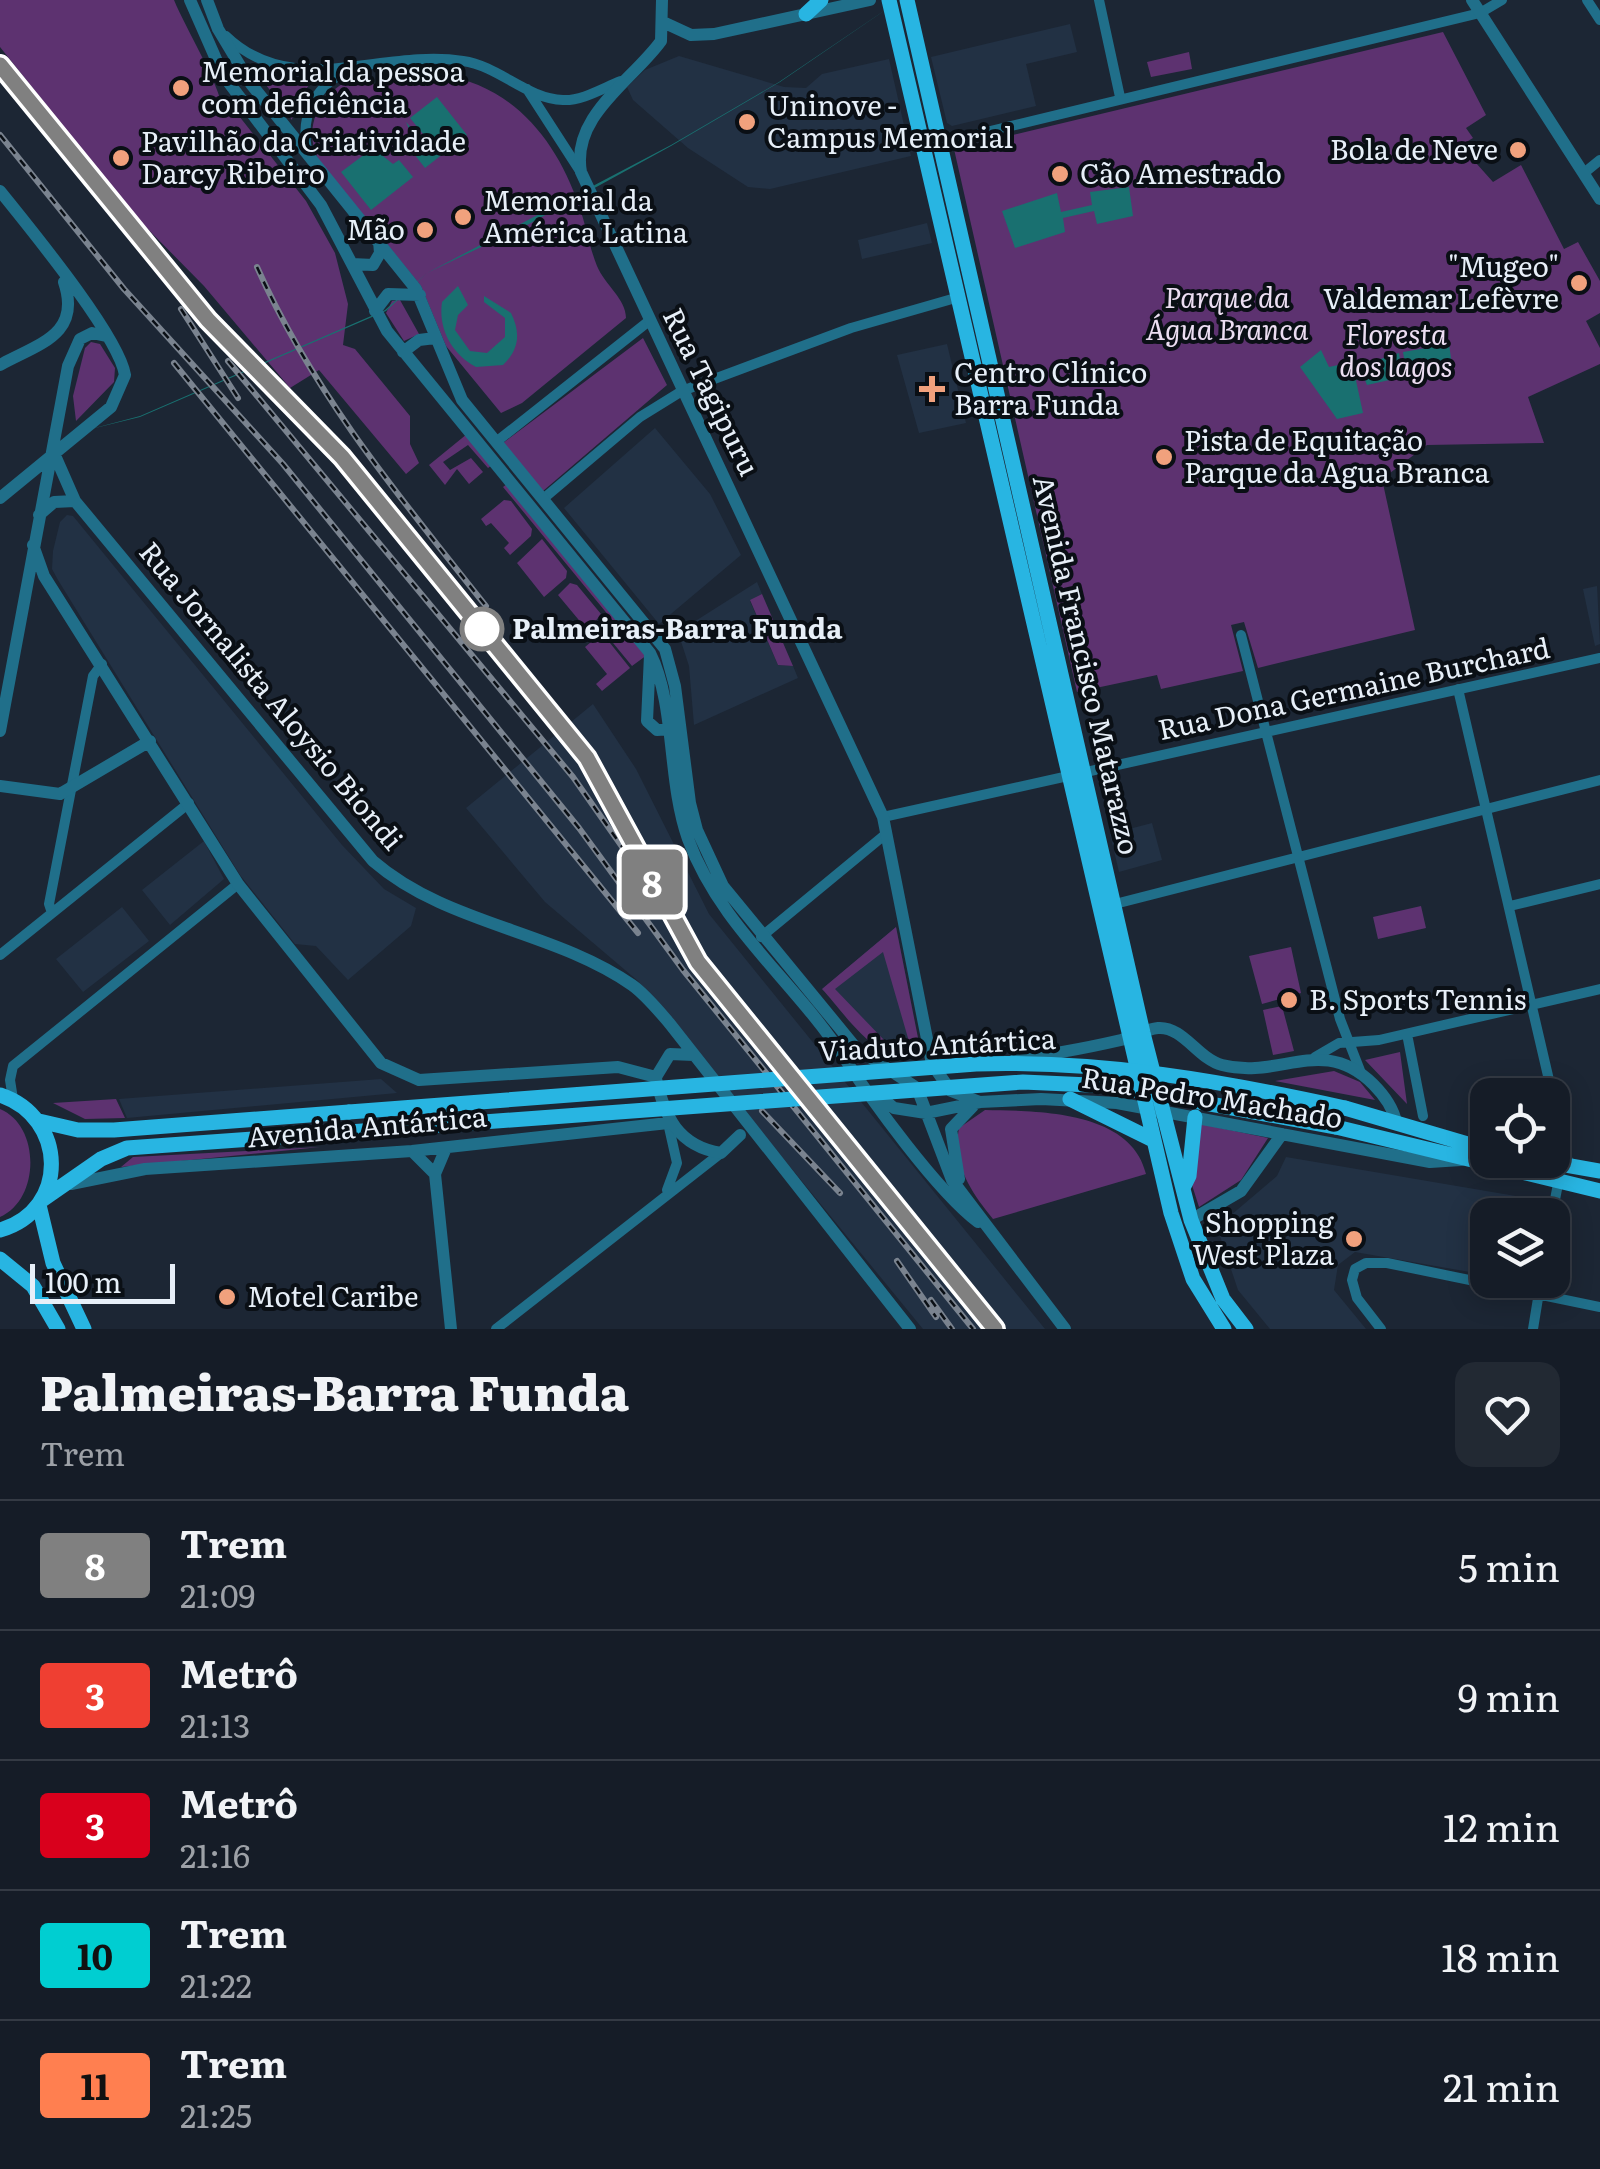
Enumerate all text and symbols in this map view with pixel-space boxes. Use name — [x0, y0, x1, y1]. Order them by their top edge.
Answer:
place label: Memorial da pessoa com deficiência — [201, 49, 465, 123]
marker: Memorial da pessoa com deficiência — [170, 77, 192, 99]
place label: Uninove - Campus Memorial — [767, 83, 1013, 157]
marker: Uninove - Campus Memorial — [736, 111, 758, 133]
place label: Pavilhão da Criatividade Darcy Ribeiro — [141, 119, 466, 193]
place label: Bola de Neve — [1330, 127, 1498, 169]
marker: Bola de Neve — [1507, 139, 1529, 161]
marker: Pavilhão da Criatividade Darcy Ribeiro — [110, 147, 132, 169]
place label: Cão Amestrado — [1080, 151, 1282, 193]
marker: Cão Amestrado — [1049, 163, 1071, 185]
place label: Memorial da América Latina — [483, 178, 688, 252]
marker: Memorial da América Latina — [452, 206, 474, 228]
place label: Mão — [346, 207, 405, 249]
marker: Mão — [414, 219, 436, 241]
place label: "Mugeo" Valdemar Lefèvre — [1323, 244, 1559, 318]
marker: "Mugeo" Valdemar Lefèvre — [1568, 272, 1590, 294]
park label: Parque da Água Branca — [1146, 275, 1308, 349]
street label: Rua Tagipuru — [654, 300, 772, 482]
park label: Floresta dos lagos — [1339, 312, 1453, 386]
place label: Centro Clínico Barra Funda — [954, 350, 1147, 424]
marker: Centro Clínico Barra Funda — [919, 376, 945, 402]
place label: Pista de Equitação Parque da Agua Branca — [1184, 418, 1489, 492]
marker: Pista de Equitação Parque da Agua Branca — [1153, 446, 1175, 468]
street label: Avenida Francisco Matarazzo — [1024, 471, 1152, 858]
street label: Rua Jornalista Aloysio Biondi — [131, 531, 414, 858]
place label: Palmeiras-Barra Funda — [512, 606, 843, 648]
marker: Palmeiras-Barra Funda — [461, 608, 503, 650]
street label: Rua Dona Germaine Burchard — [1154, 625, 1553, 749]
line badge: 8 — [620, 850, 684, 914]
text: 8 — [642, 856, 662, 908]
place label: B. Sports Tennis — [1309, 977, 1527, 1019]
marker: B. Sports Tennis — [1278, 989, 1300, 1011]
street label: Viaduto Antártica — [817, 1016, 1057, 1070]
street label: Rua Pedro Machado — [1079, 1055, 1346, 1137]
map controls — [1470, 1078, 1570, 1298]
button: locate — [1470, 1078, 1570, 1178]
street label: Avenida Antártica — [245, 1094, 488, 1156]
button: layers — [1470, 1198, 1570, 1298]
place label: Shopping West Plaza — [1193, 1200, 1334, 1274]
marker: Shopping West Plaza — [1343, 1228, 1365, 1250]
scale bar — [30, 1259, 175, 1304]
text: 100 m — [45, 1260, 122, 1302]
place label: Motel Caribe — [247, 1274, 418, 1316]
marker: Motel Caribe — [216, 1286, 238, 1308]
text: Palmeiras-Barra Funda — [40, 1355, 629, 1426]
button: heart — [1455, 1362, 1560, 1467]
text: Trem — [40, 1428, 125, 1476]
text: Trem — [180, 1513, 287, 1570]
text: 5 min — [1458, 1537, 1560, 1594]
text: 8 — [85, 1539, 105, 1591]
text: 21:09 — [180, 1570, 255, 1618]
text: Metrô — [180, 1643, 298, 1700]
text: 9 min — [1458, 1667, 1560, 1724]
text: 3 — [85, 1669, 105, 1721]
text: 21:13 — [180, 1700, 250, 1748]
text: Metrô — [180, 1773, 298, 1830]
text: 12 min — [1443, 1797, 1560, 1854]
text: 3 — [85, 1799, 105, 1851]
text: 21:16 — [180, 1830, 250, 1878]
text: Trem — [180, 1903, 287, 1960]
text: 18 min — [1441, 1927, 1560, 1984]
text: 10 — [77, 1929, 113, 1981]
text: 21:22 — [180, 1960, 252, 2008]
text: Trem — [180, 2033, 287, 2090]
text: 21 min — [1443, 2057, 1560, 2114]
text: 11 — [81, 2059, 109, 2111]
text: 21:25 — [180, 2090, 252, 2138]

